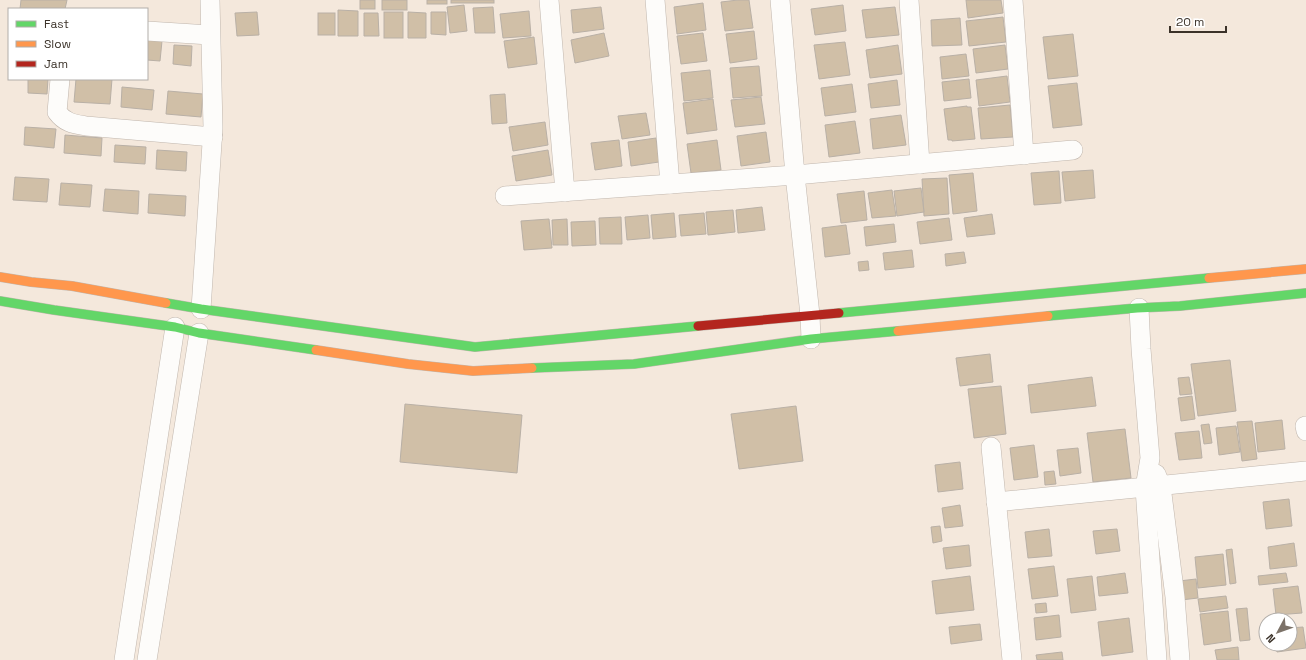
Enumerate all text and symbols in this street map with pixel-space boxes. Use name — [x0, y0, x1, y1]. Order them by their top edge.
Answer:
legend — [8, 8, 148, 80]
scale bar — [1170, 8, 1226, 34]
text: 20 m — [1176, 14, 1204, 30]
text: Fast — [44, 16, 69, 32]
text: Slow — [44, 36, 71, 52]
text: Jam — [44, 56, 68, 72]
north arrow — [1258, 612, 1298, 652]
text: N — [1263, 631, 1278, 646]

